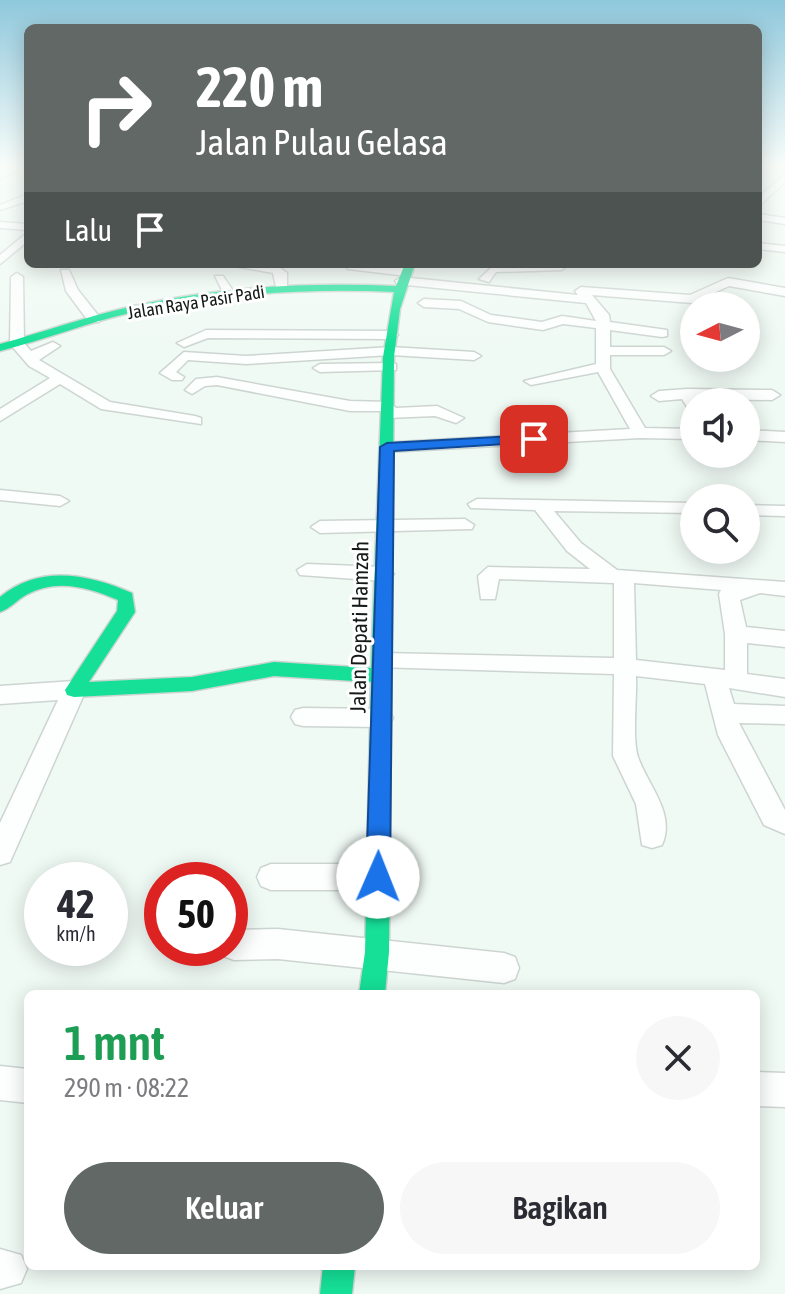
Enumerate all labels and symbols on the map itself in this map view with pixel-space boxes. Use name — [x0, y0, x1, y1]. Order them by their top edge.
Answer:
street label: Jalan Raya Pasir Padi — [126, 281, 266, 323]
north arrow — [680, 292, 760, 372]
pin — [500, 405, 568, 473]
street label: Jalan Depati Hamzah — [345, 541, 373, 713]
position arrow — [336, 835, 420, 919]
speed limit sign: 50 — [144, 862, 248, 966]

